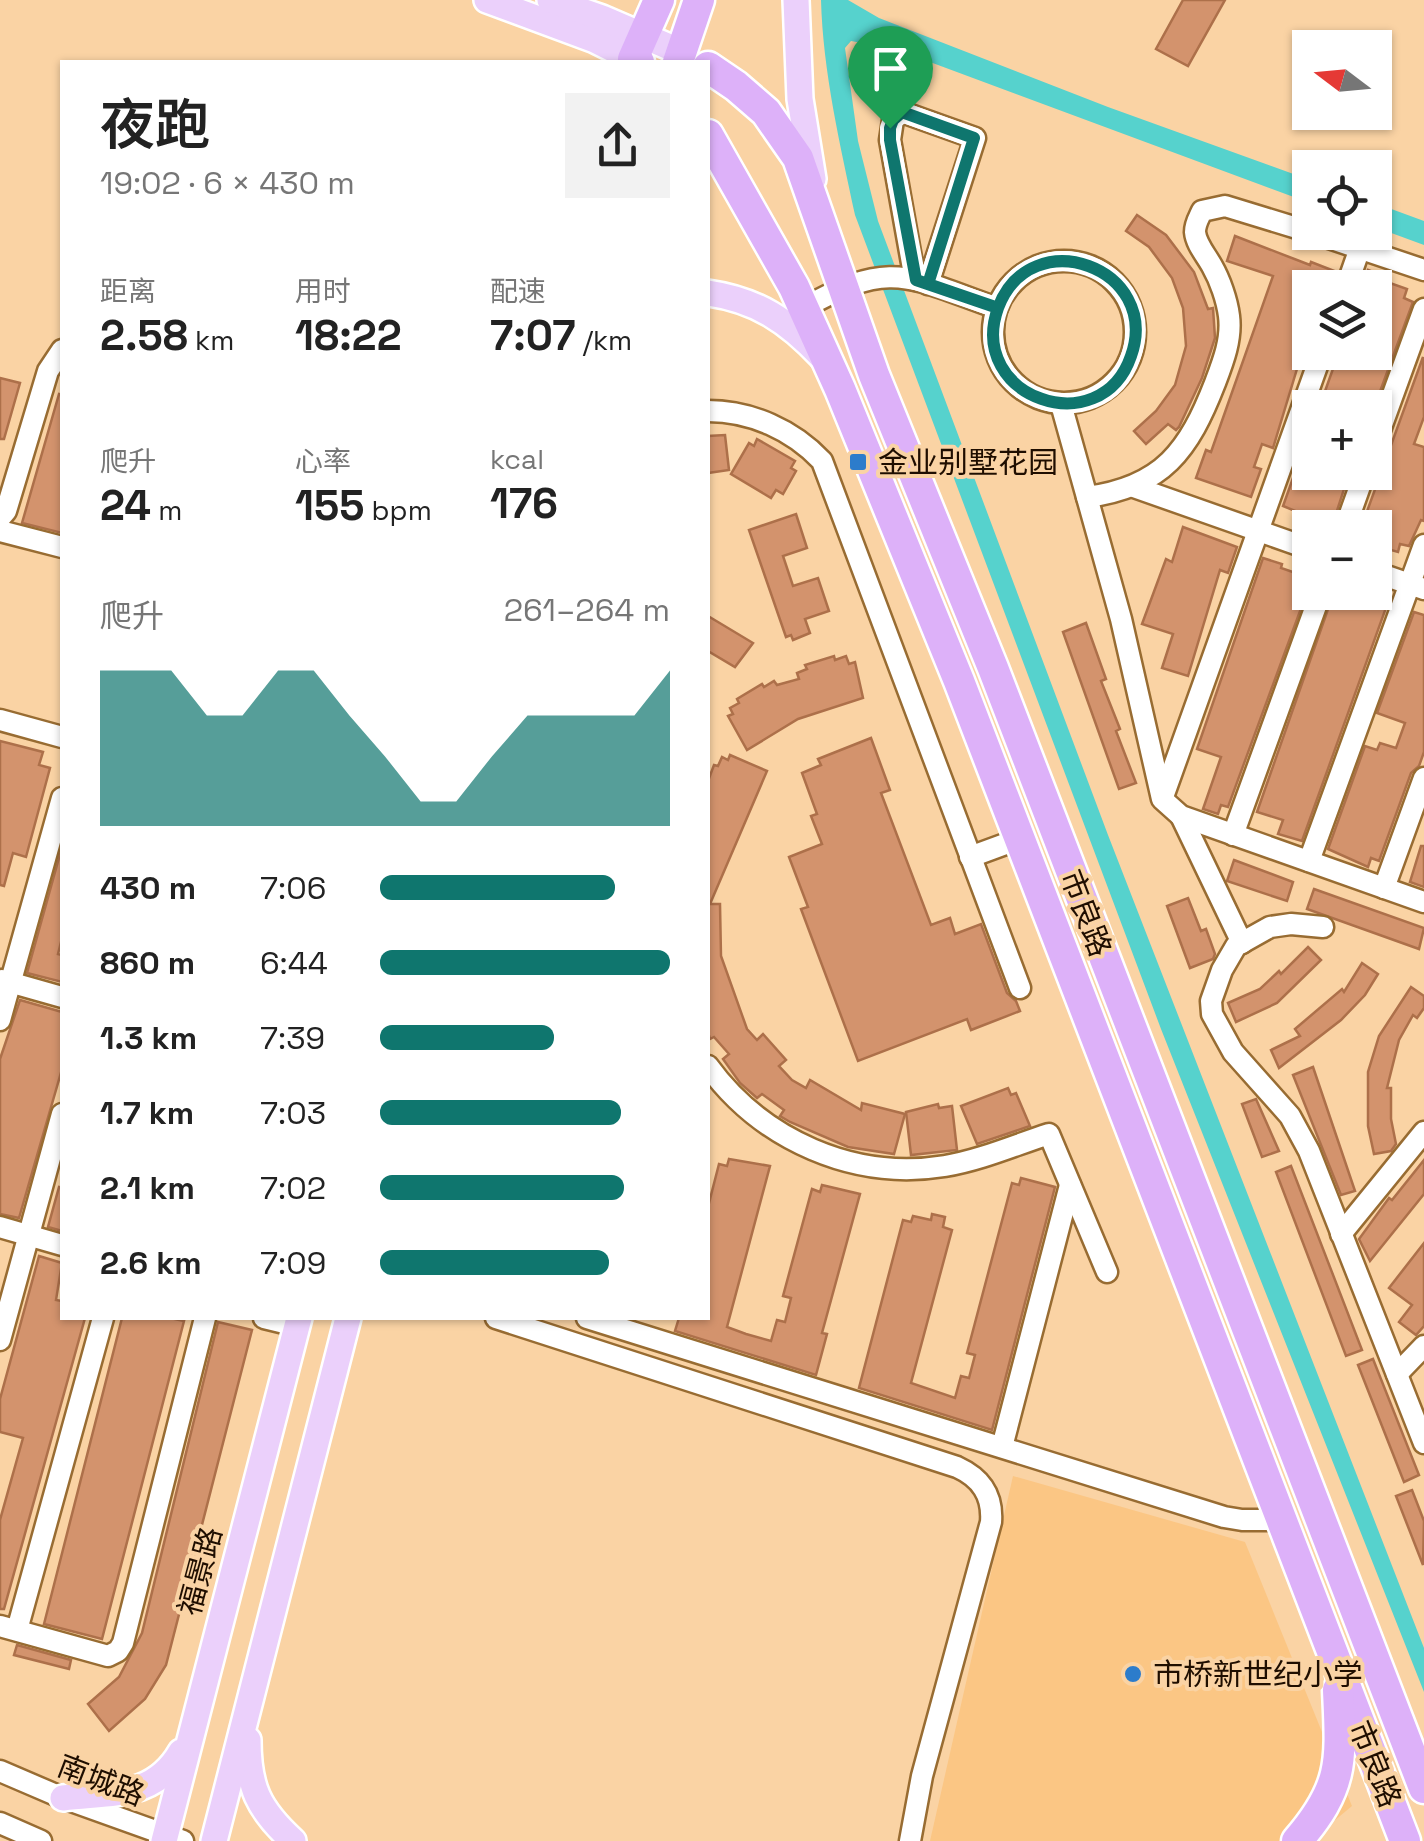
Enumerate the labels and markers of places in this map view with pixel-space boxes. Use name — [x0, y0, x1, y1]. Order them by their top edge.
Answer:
pin — [848, 26, 933, 129]
place label: 金业别墅花园 — [878, 443, 1058, 482]
marker: 金业别墅花园 — [847, 451, 869, 473]
place label: 市桥新世纪小学 — [1153, 1655, 1363, 1694]
marker: 市桥新世纪小学 — [1122, 1663, 1144, 1685]

